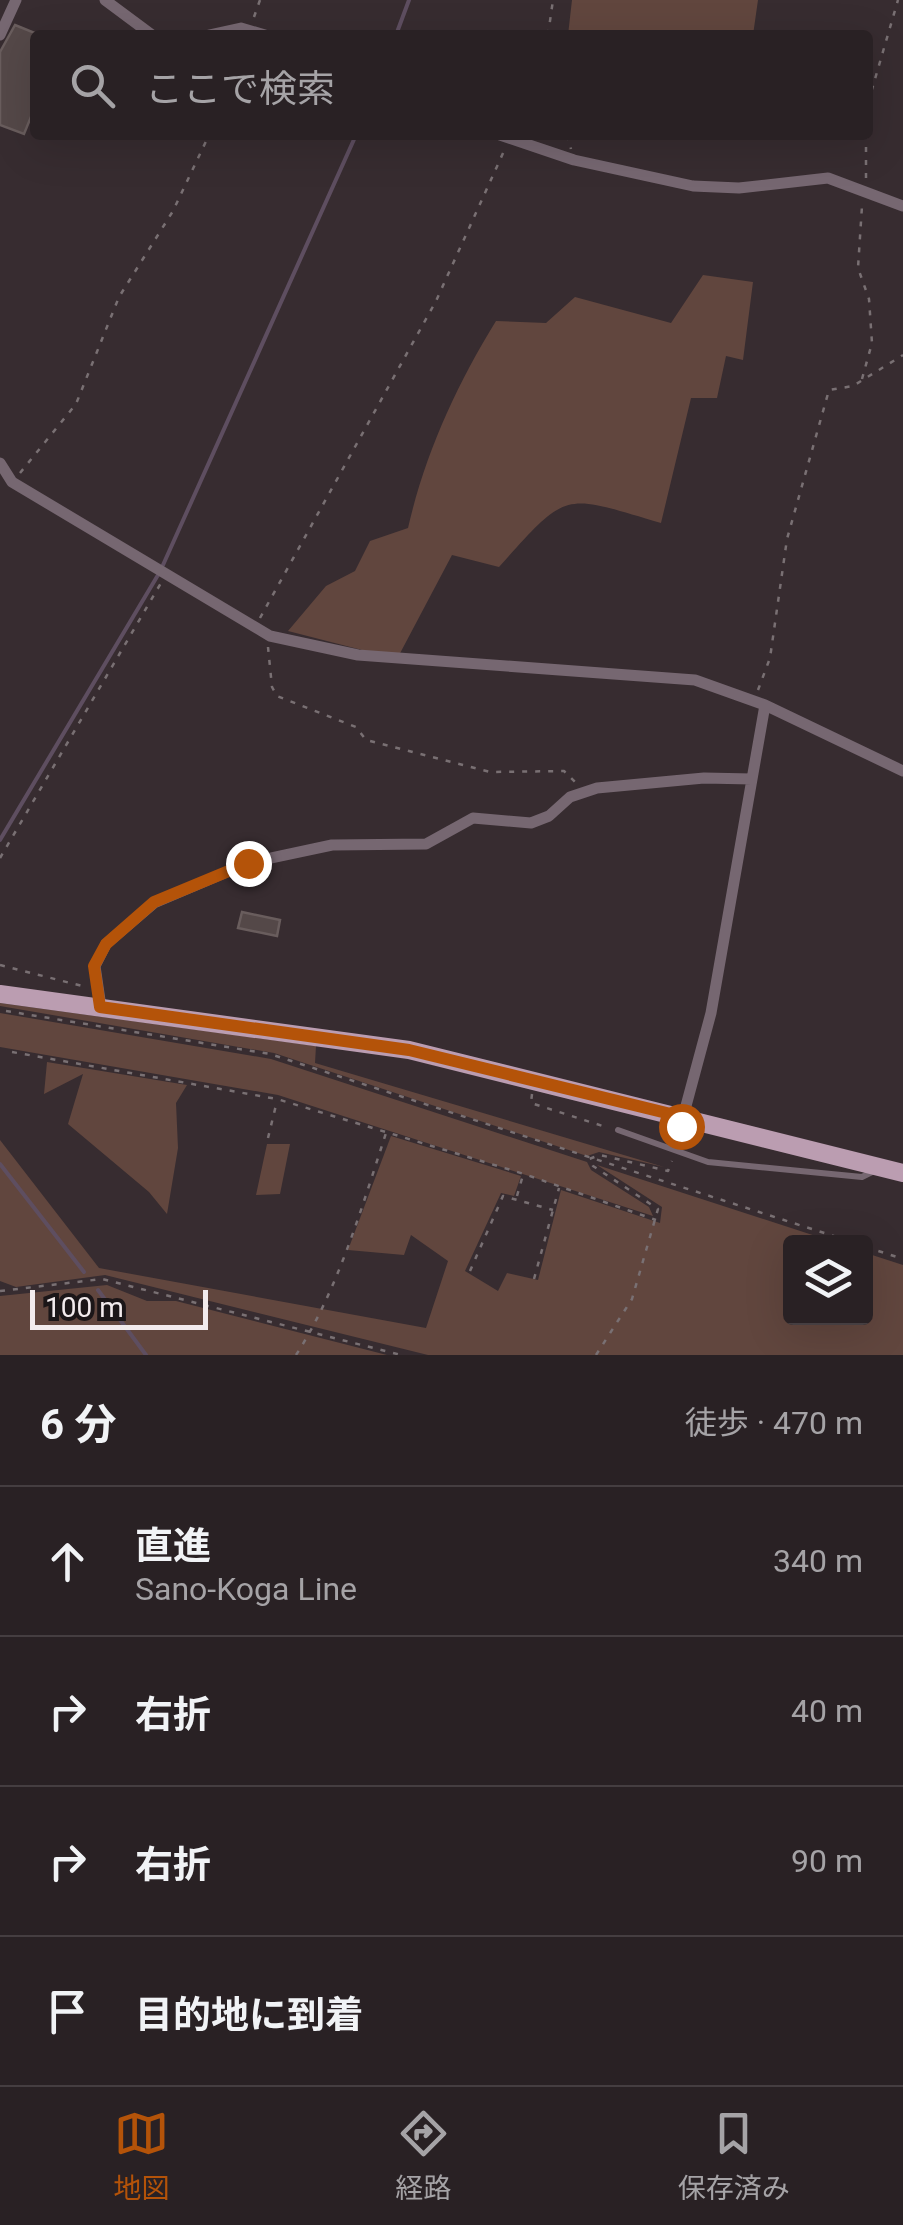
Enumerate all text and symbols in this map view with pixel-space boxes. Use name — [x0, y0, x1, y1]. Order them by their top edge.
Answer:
search box — [30, 30, 873, 140]
icon: search — [65, 58, 120, 113]
text: ここで検索 — [145, 67, 335, 111]
route end — [226, 841, 272, 887]
route start — [659, 1104, 705, 1150]
map controls — [783, 1235, 873, 1325]
button: layers — [783, 1235, 873, 1325]
scale bar — [30, 1285, 208, 1330]
text: 100 m — [45, 1291, 124, 1324]
text: 6 分 — [40, 1400, 117, 1449]
text: 徒歩 · 470 m — [685, 1404, 863, 1442]
text: 直進 — [135, 1524, 211, 1568]
icon: ahead — [40, 1534, 95, 1589]
text: 340 m — [773, 1542, 863, 1580]
text: Sano-Koga Line — [135, 1570, 357, 1608]
icon: right — [40, 1684, 95, 1739]
text: 40 m — [791, 1692, 863, 1730]
text: 右折 — [135, 1693, 211, 1737]
icon: right — [40, 1834, 95, 1889]
text: 90 m — [791, 1842, 863, 1880]
text: 右折 — [135, 1843, 211, 1887]
icon: arrive — [40, 1984, 95, 2039]
text: 目的地に到着 — [135, 1993, 363, 2037]
tab: 地図 — [113, 2106, 169, 2206]
tab: 経路 — [395, 2106, 452, 2206]
tab: 保存済み — [678, 2106, 790, 2206]

